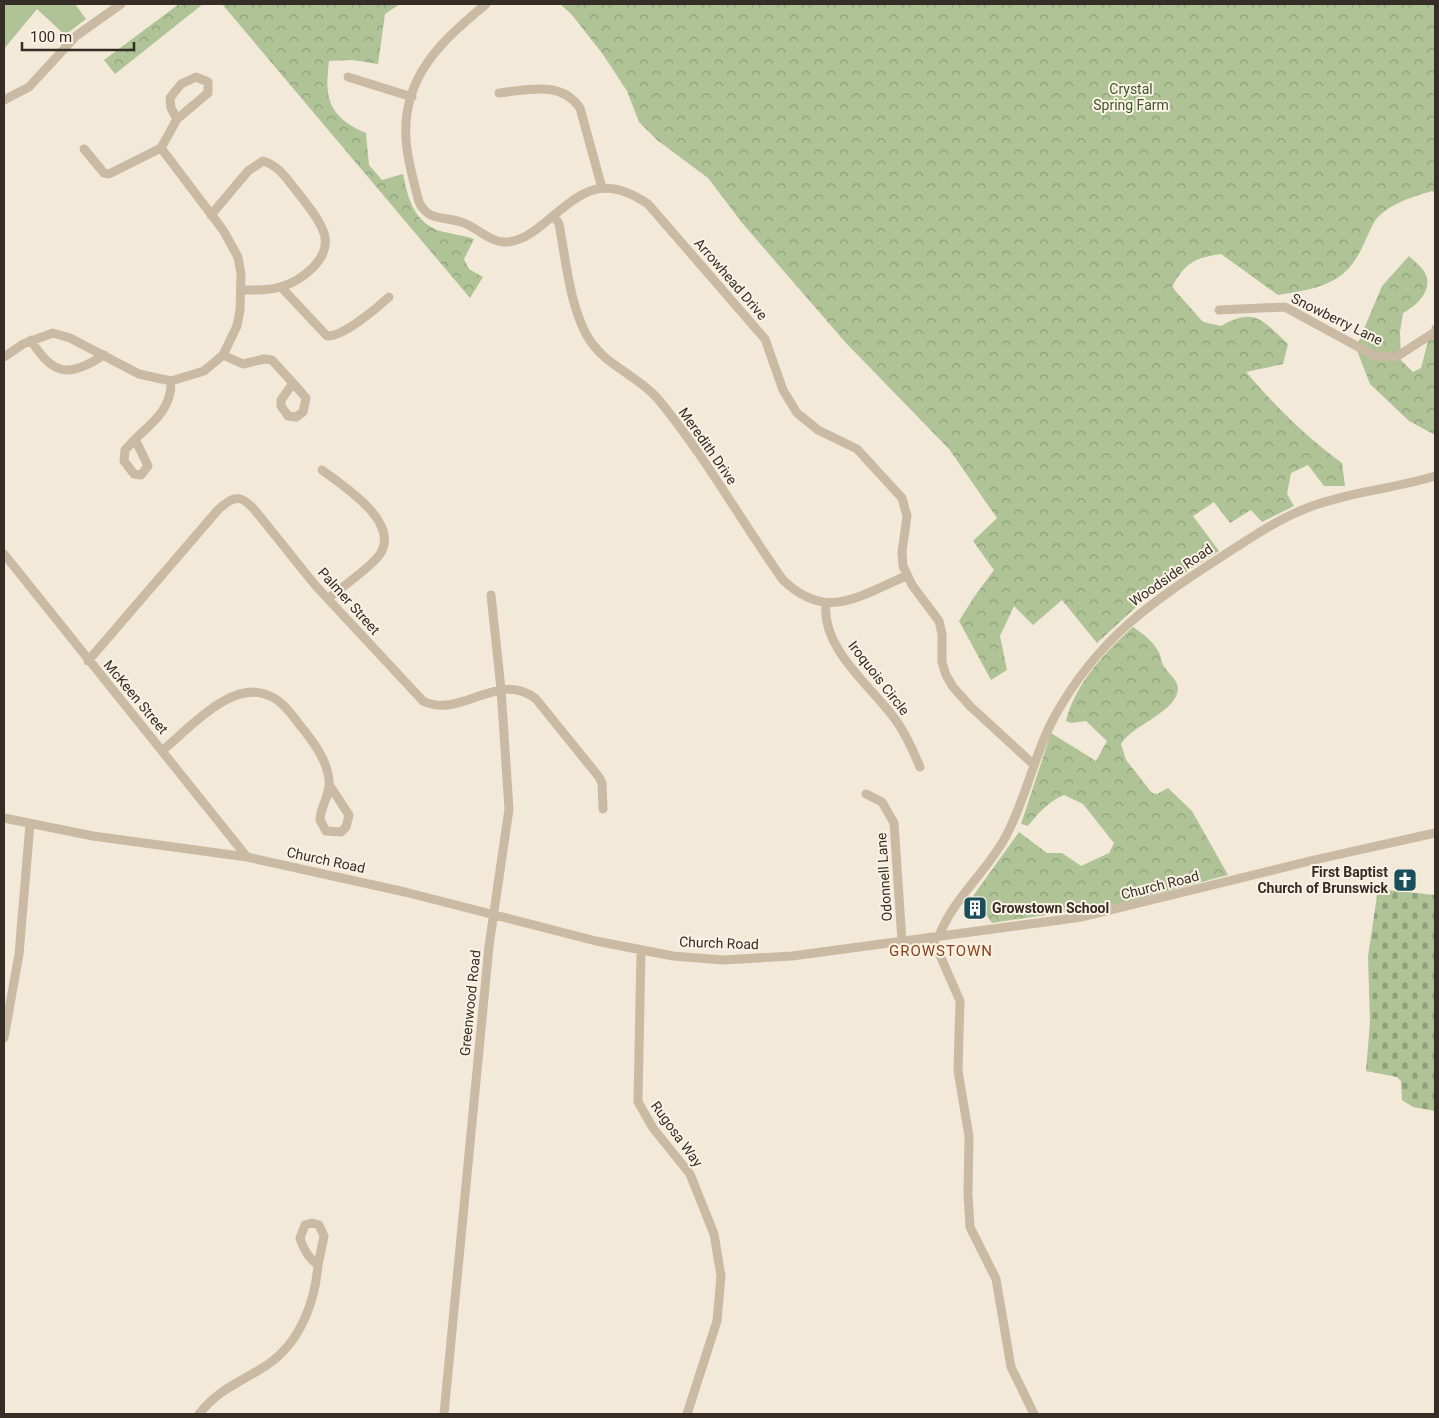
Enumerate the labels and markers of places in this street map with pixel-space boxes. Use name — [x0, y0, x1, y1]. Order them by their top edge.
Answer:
place label: First Baptist Church of Brunswick — [1257, 864, 1389, 896]
church icon: First Baptist Church of Brunswick — [1392, 867, 1418, 893]
building icon: Growstown School — [962, 895, 988, 921]
place label: Growstown School — [992, 900, 1109, 916]

